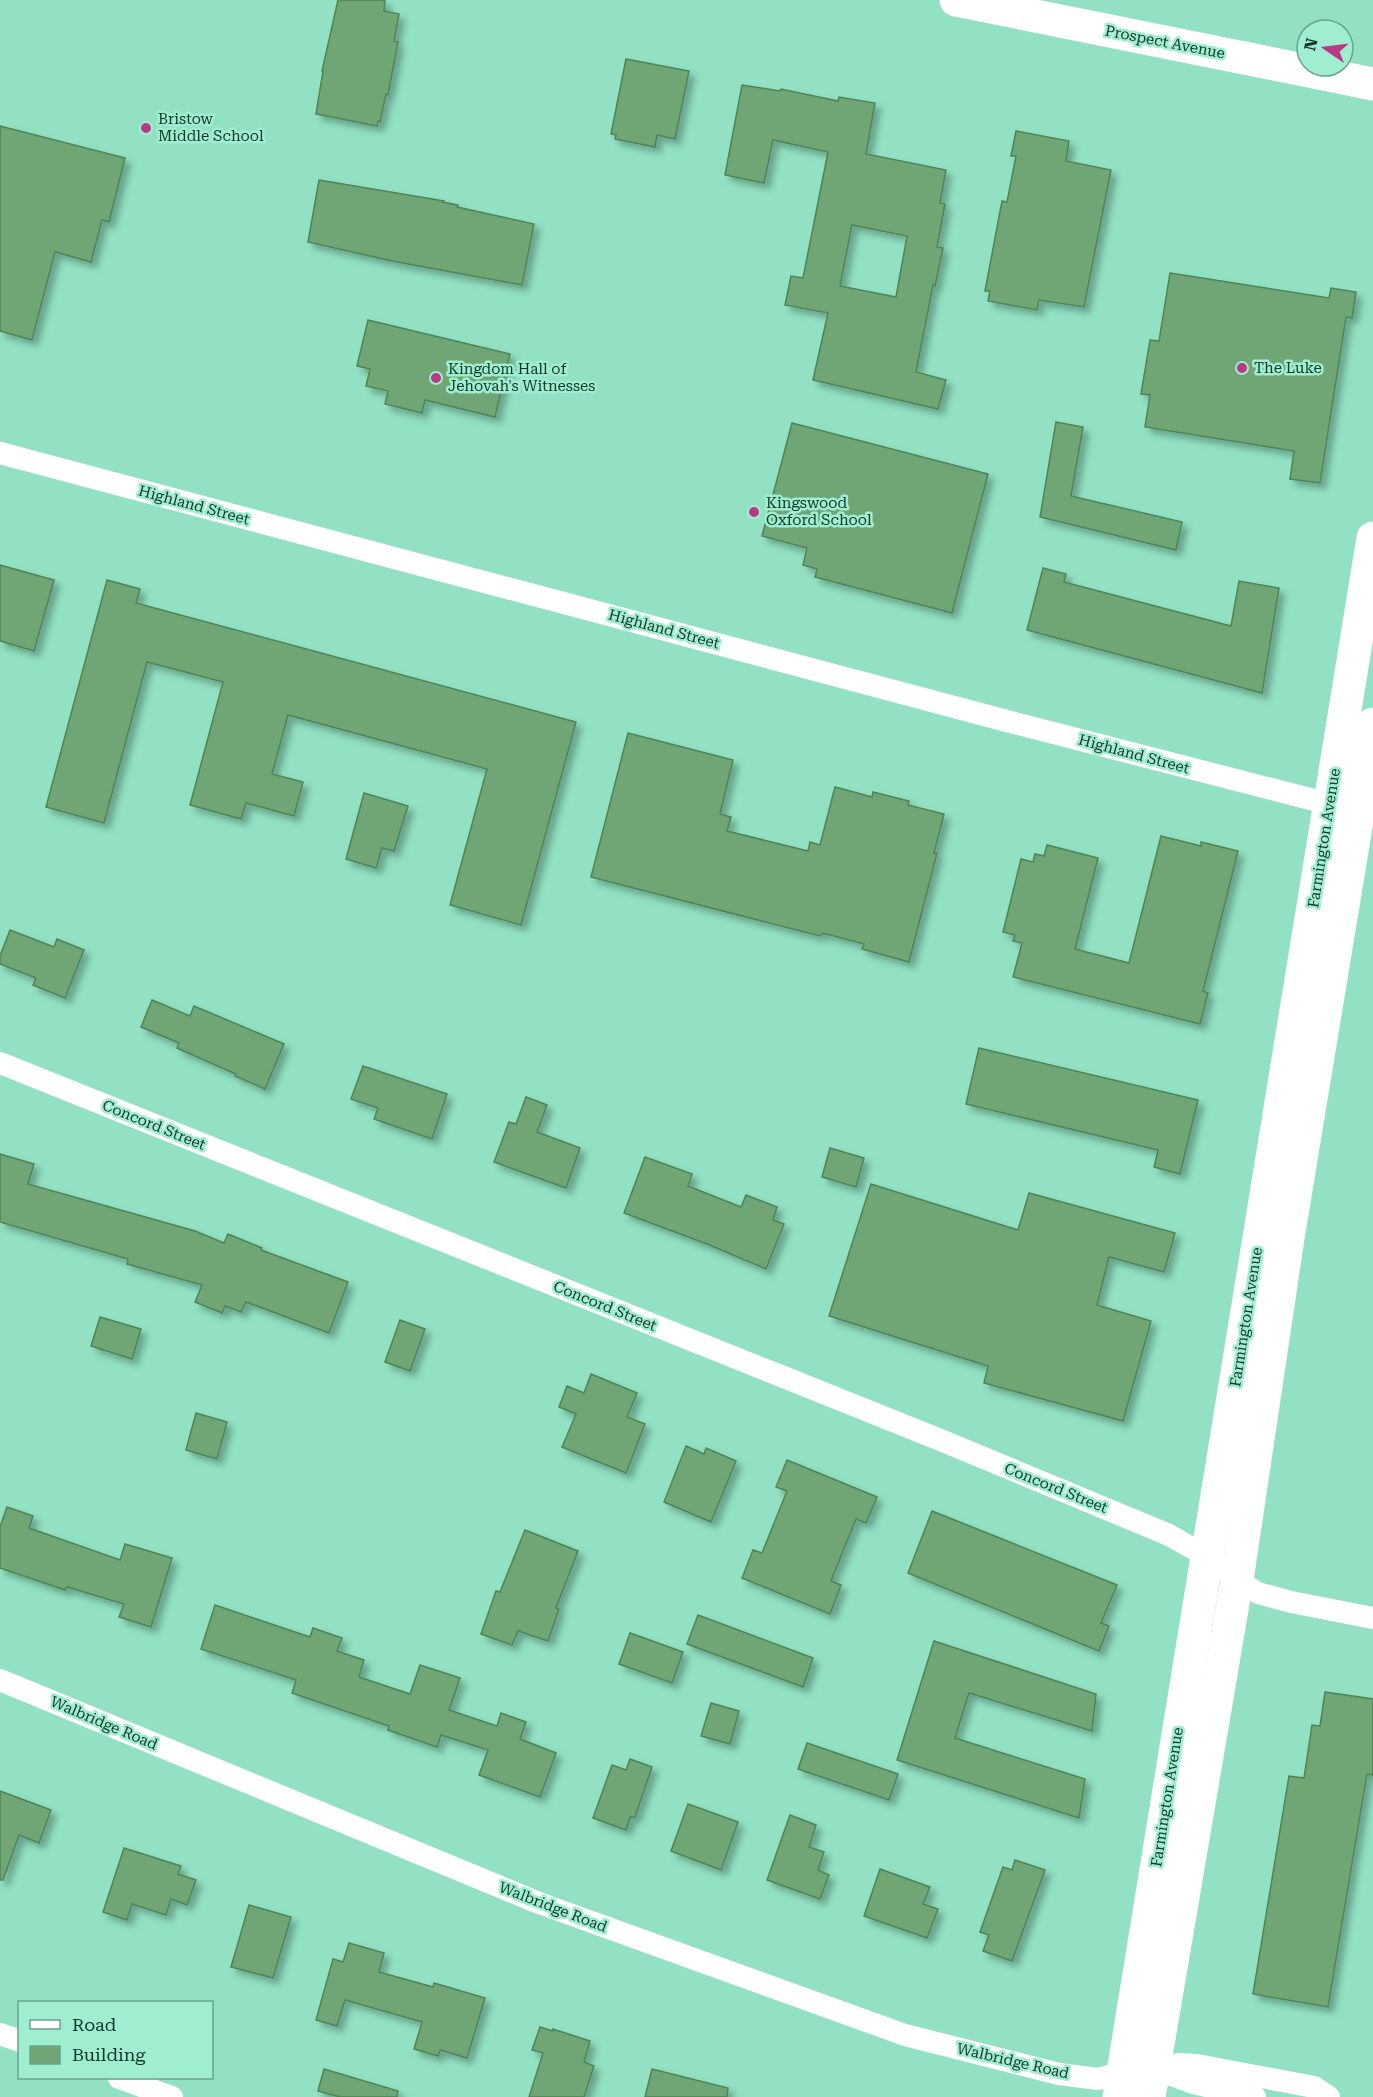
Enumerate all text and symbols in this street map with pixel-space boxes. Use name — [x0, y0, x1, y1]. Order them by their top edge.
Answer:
north arrow — [1295, 18, 1355, 78]
street label: Prospect Avenue — [1104, 22, 1226, 62]
text: N — [1300, 36, 1322, 53]
place label: Bristow Middle School — [158, 110, 264, 145]
marker: Bristow Middle School — [139, 121, 153, 135]
place label: The Luke — [1254, 359, 1322, 377]
place label: Kingdom Hall of Jehovah's Witnesses — [448, 360, 595, 395]
marker: The Luke — [1235, 361, 1249, 375]
marker: Kingdom Hall of Jehovah's Witnesses — [429, 371, 443, 385]
street label: Highland Street — [137, 482, 252, 529]
place label: Kingswood Oxford School — [766, 494, 872, 529]
marker: Kingswood Oxford School — [747, 505, 761, 519]
street label: Highland Street — [607, 606, 722, 653]
street label: Highland Street — [1077, 731, 1192, 778]
street label: Farmington Avenue — [1304, 767, 1344, 909]
street label: Concord Street — [100, 1096, 209, 1154]
street label: Farmington Avenue — [1226, 1246, 1266, 1388]
street label: Concord Street — [551, 1277, 660, 1335]
street label: Concord Street — [1002, 1459, 1111, 1517]
street label: Walbridge Road — [48, 1692, 161, 1754]
street label: Farmington Avenue — [1147, 1726, 1187, 1868]
street label: Walbridge Road — [496, 1878, 610, 1936]
legend — [18, 2001, 213, 2079]
text: Road — [72, 2014, 117, 2035]
street label: Walbridge Road — [955, 2039, 1071, 2083]
text: Building — [72, 2044, 146, 2065]

